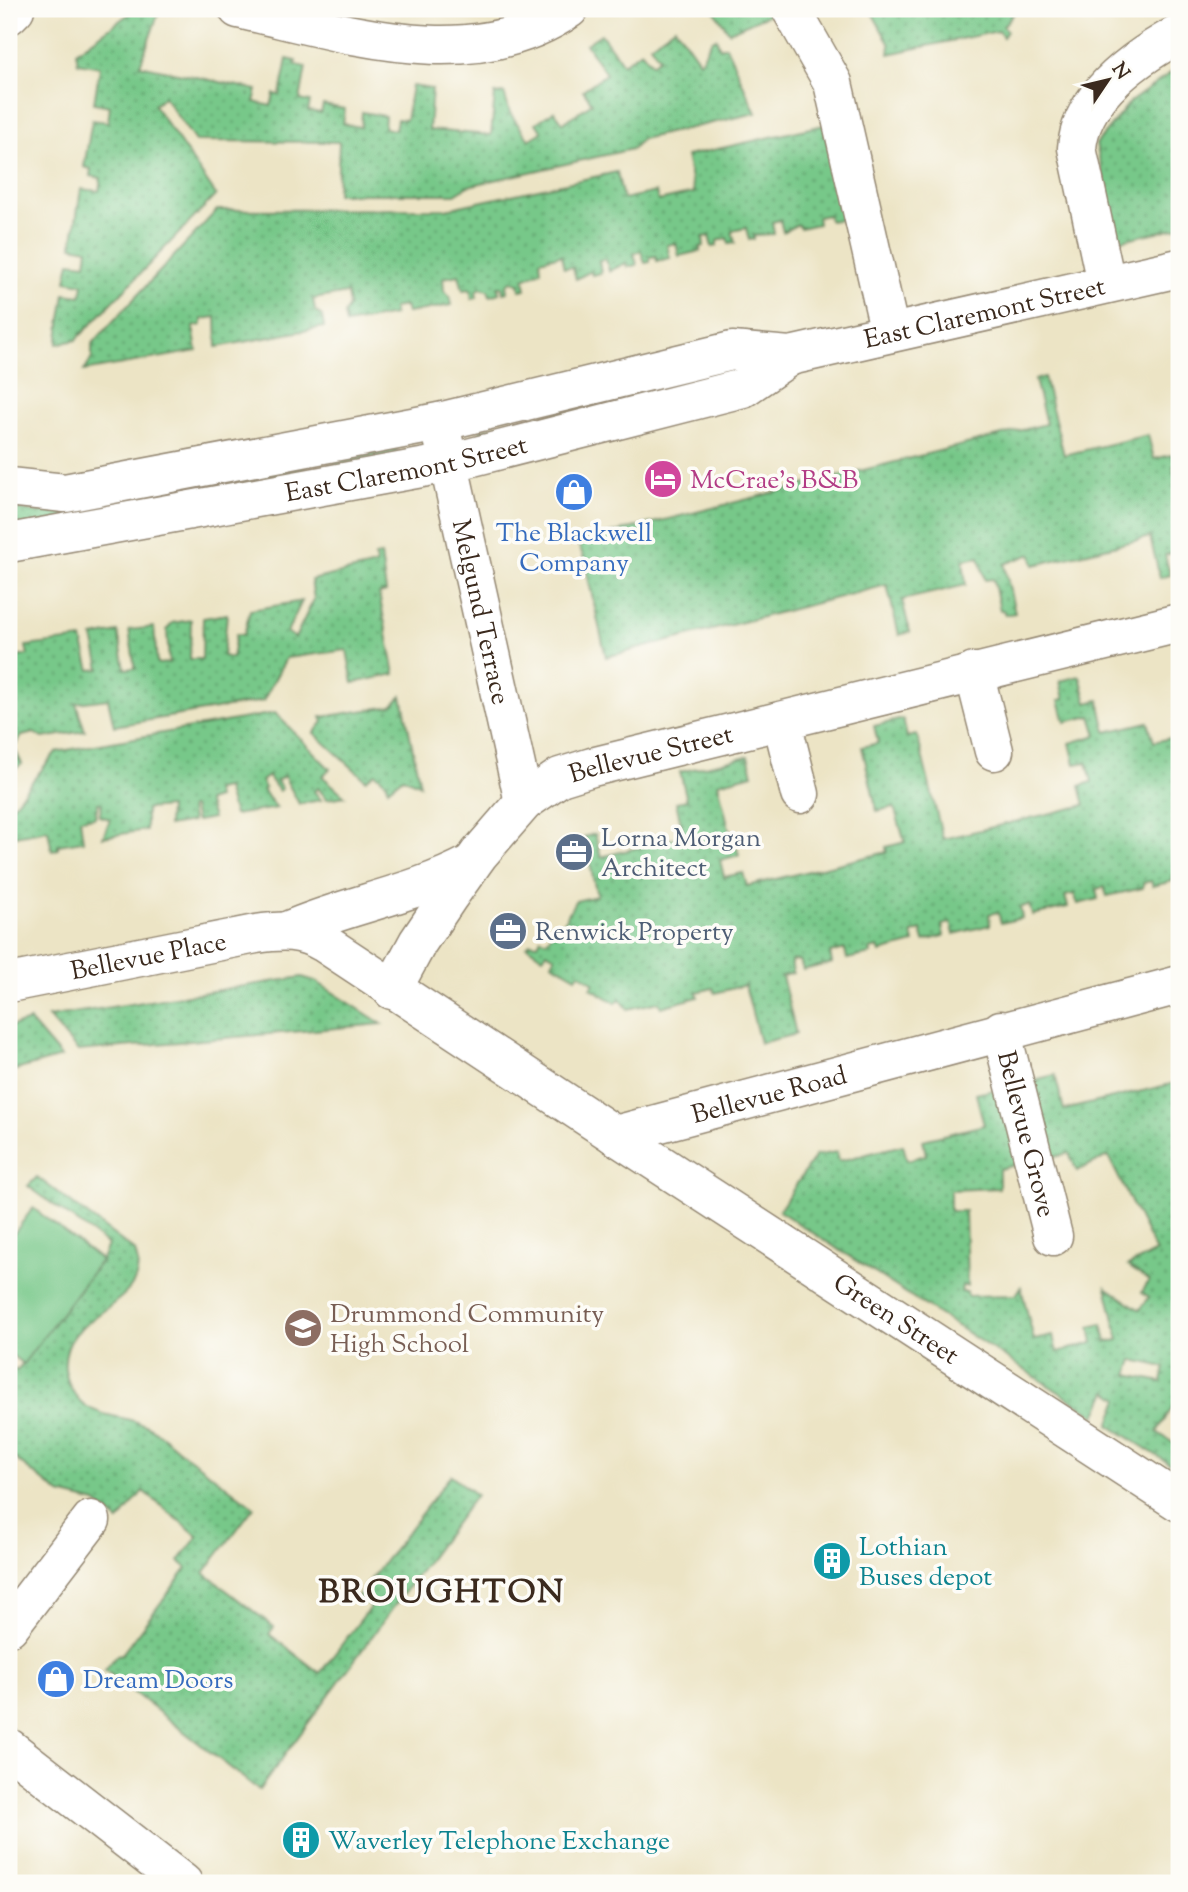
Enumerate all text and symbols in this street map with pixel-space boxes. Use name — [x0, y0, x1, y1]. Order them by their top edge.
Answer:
north arrow — [1072, 46, 1142, 116]
text: N — [1104, 58, 1135, 86]
street label: East Claremont Street — [861, 269, 1109, 360]
street label: East Claremont Street — [282, 428, 532, 513]
hotel icon: McCrae's B&B — [642, 458, 684, 500]
place label: McCrae's B&B — [690, 463, 858, 500]
shop icon: The Blackwell Company — [553, 471, 595, 513]
street label: Melgund Terrace — [441, 516, 518, 708]
place label: The Blackwell Company — [496, 516, 652, 583]
street label: Bellevue Street — [565, 717, 737, 794]
place label: Lorna Morgan Architect — [601, 821, 761, 888]
office icon: Lorna Morgan Architect — [553, 831, 595, 873]
office icon: Renwick Property — [487, 910, 529, 952]
place label: Renwick Property — [535, 915, 734, 952]
street label: Bellevue Place — [68, 924, 230, 991]
street label: Bellevue Grove — [986, 1047, 1064, 1221]
street label: Bellevue Road — [688, 1058, 851, 1135]
street label: Green Street — [825, 1266, 966, 1375]
place label: Drummond Community High School — [330, 1297, 604, 1364]
school or university icon: Drummond Community High School — [282, 1307, 324, 1349]
place label: Lothian Buses depot — [859, 1530, 992, 1597]
building icon: Lothian Buses depot — [811, 1540, 853, 1582]
district label: BROUGHTON — [319, 1570, 565, 1618]
shop icon: Dream Doors — [35, 1658, 77, 1700]
place label: Dream Doors — [83, 1663, 234, 1700]
building icon: Waverley Telephone Exchange — [280, 1819, 322, 1861]
place label: Waverley Telephone Exchange — [328, 1824, 670, 1861]

